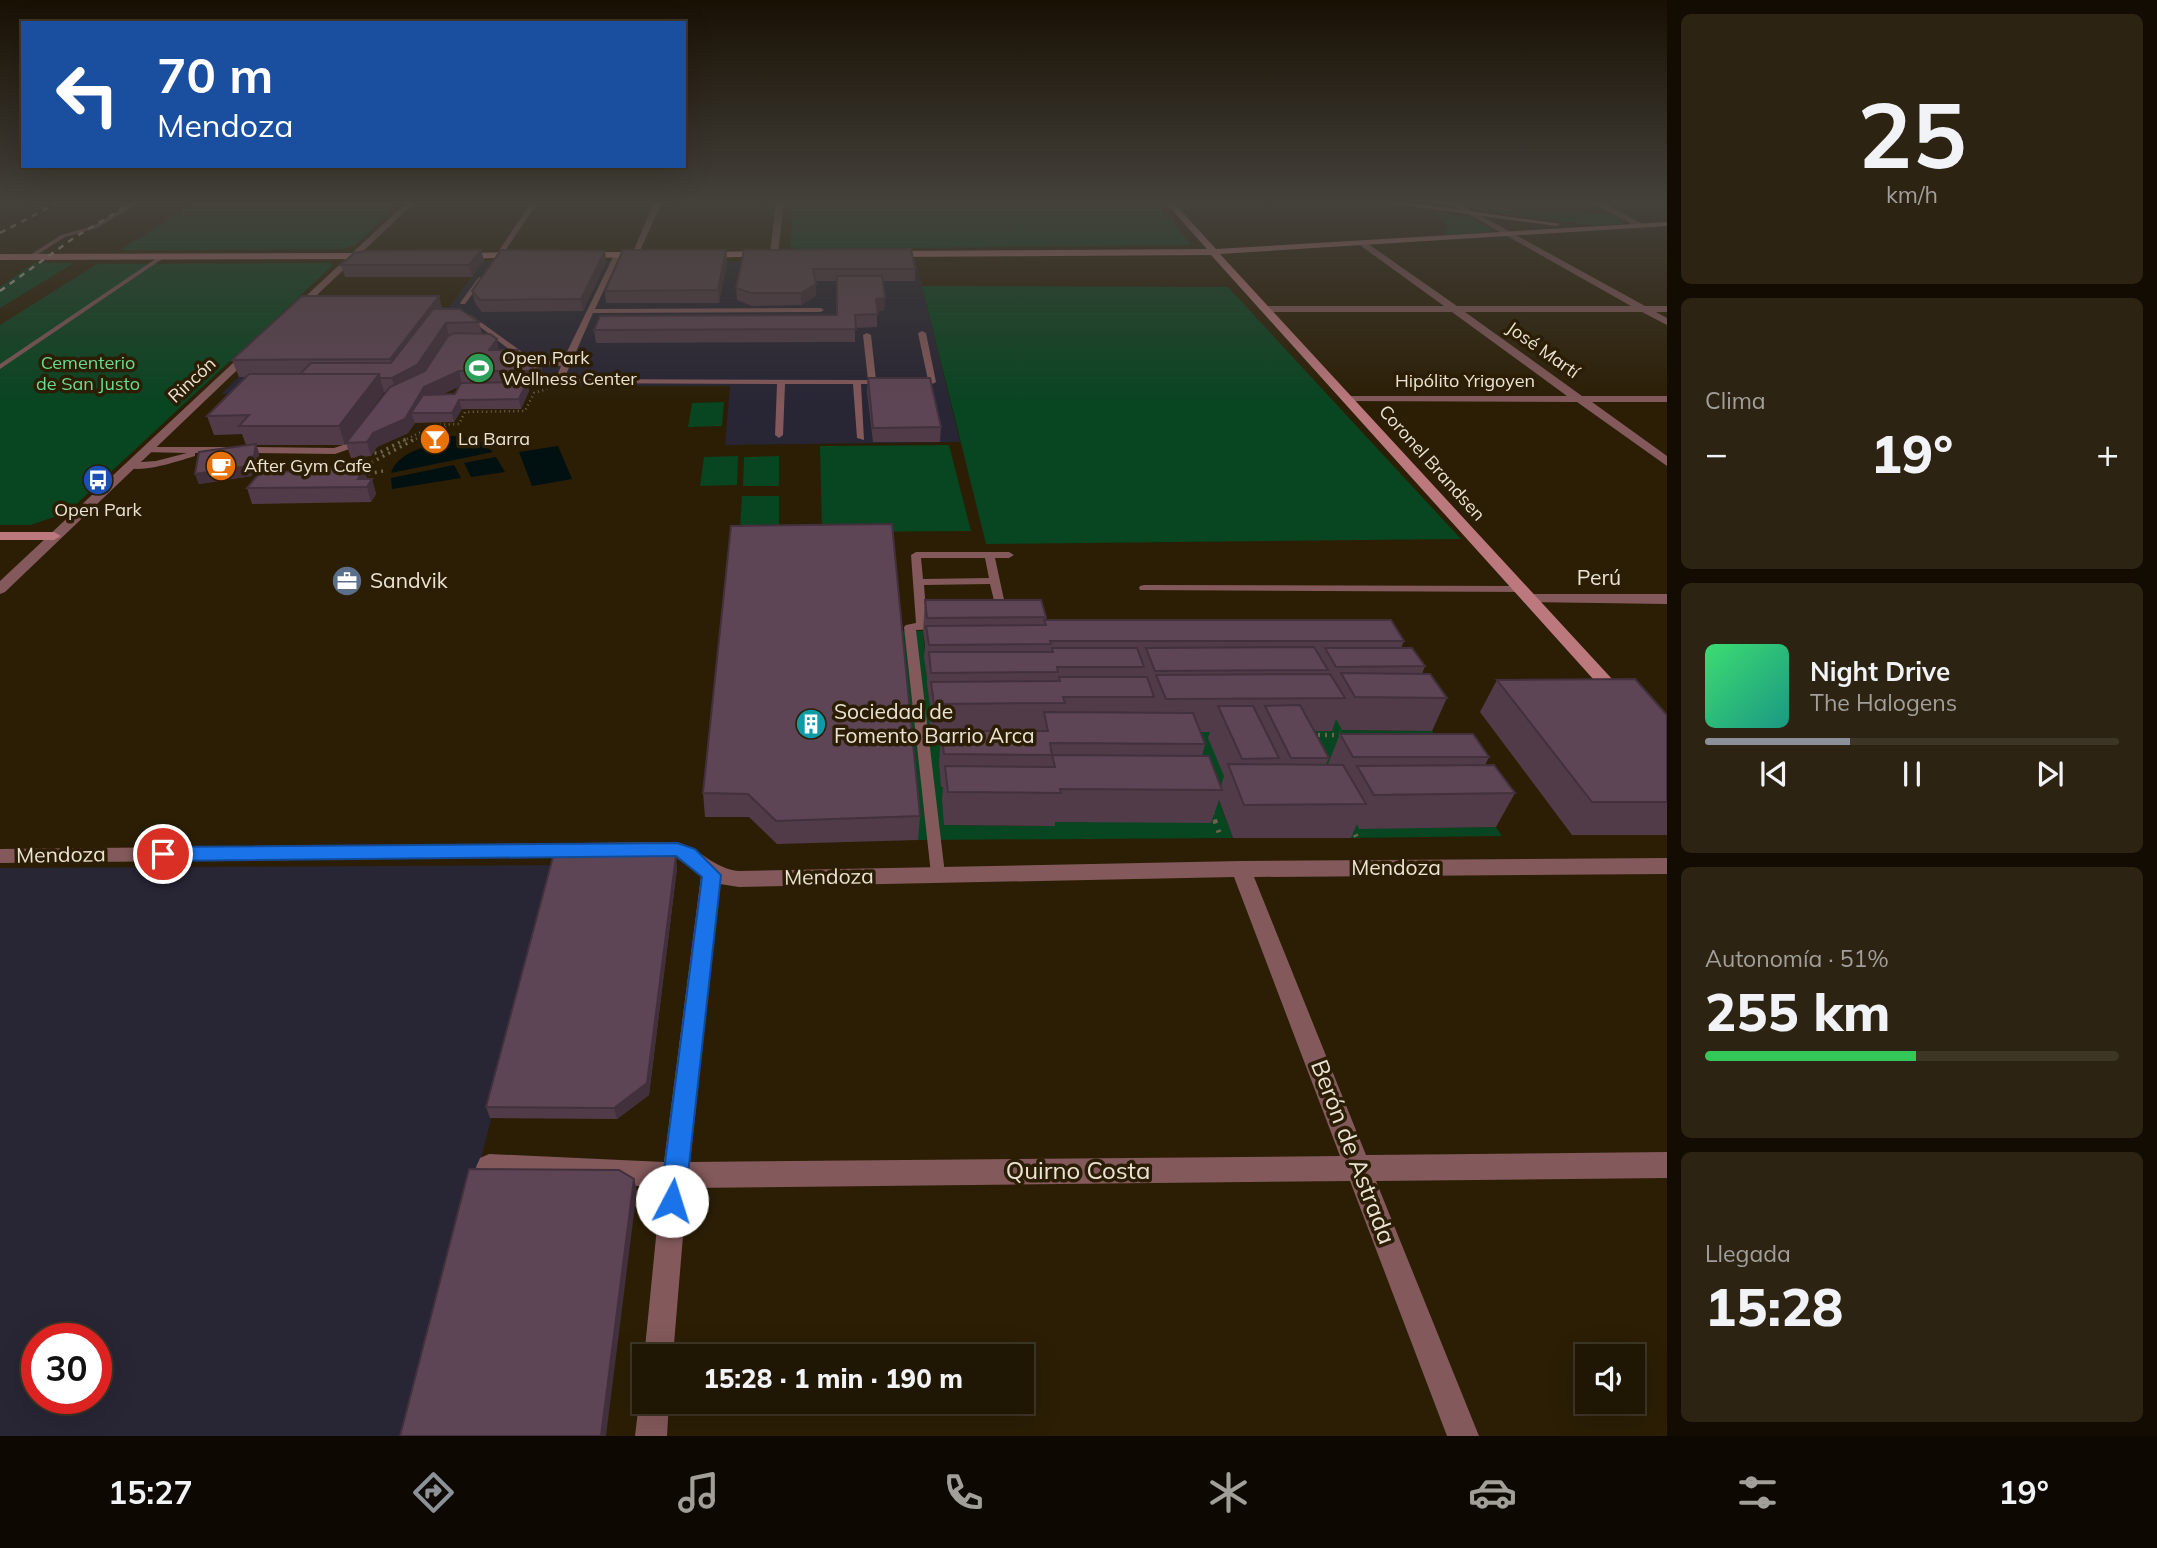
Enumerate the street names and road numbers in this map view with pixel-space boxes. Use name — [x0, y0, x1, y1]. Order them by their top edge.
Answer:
street label: José Martí — [1503, 316, 1585, 384]
street label: Rincón — [163, 352, 220, 407]
street label: Hipólito Yrigoyen — [1395, 369, 1535, 392]
street label: Coronel Brandsen — [1374, 400, 1490, 525]
street label: Perú — [1577, 564, 1621, 590]
street label: Mendoza — [16, 840, 106, 868]
street label: Mendoza — [1351, 854, 1441, 880]
street label: Mendoza — [784, 862, 874, 890]
street label: Berón de Astrada — [1305, 1055, 1403, 1248]
street label: Quirno Costa — [1006, 1155, 1150, 1185]

